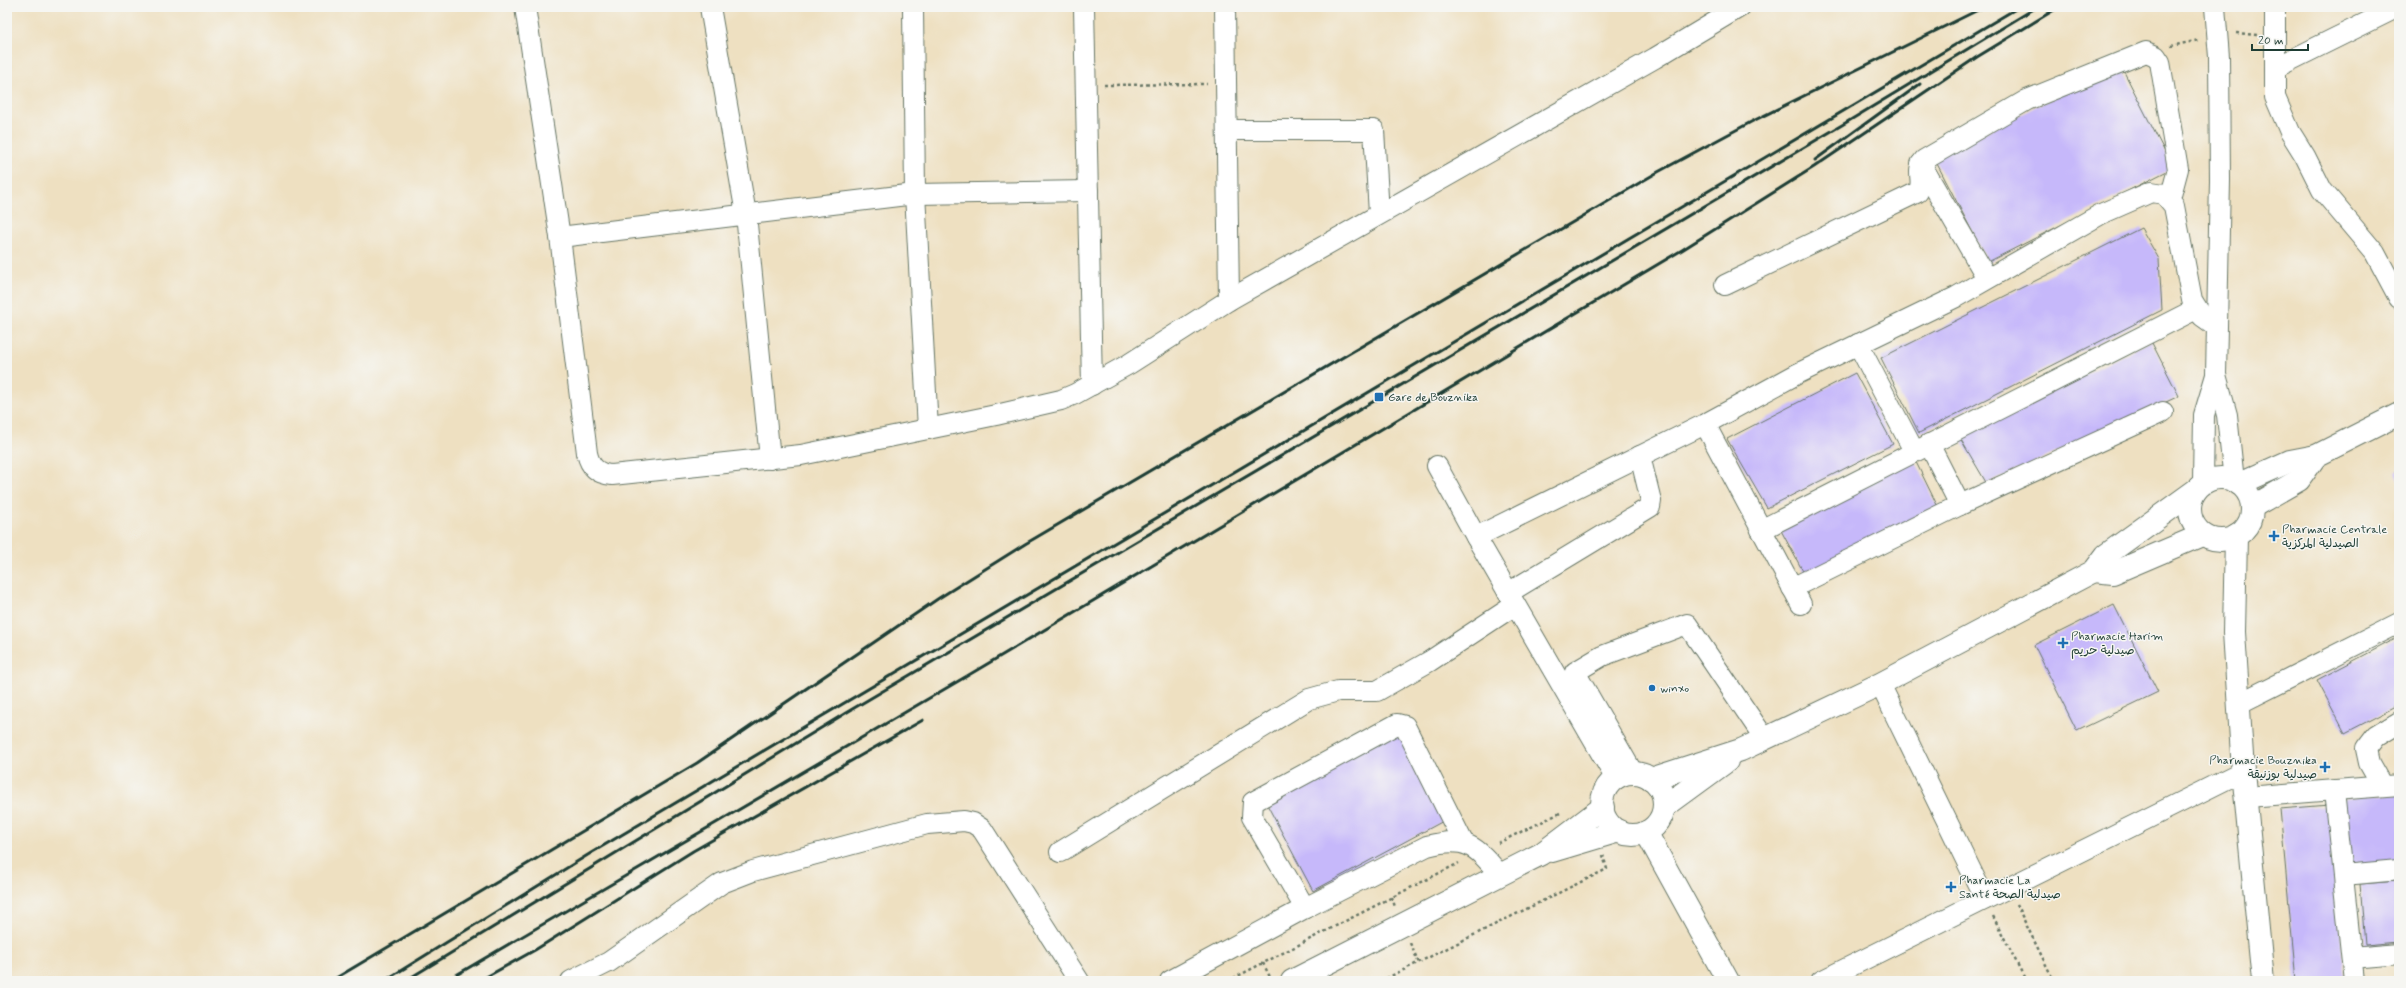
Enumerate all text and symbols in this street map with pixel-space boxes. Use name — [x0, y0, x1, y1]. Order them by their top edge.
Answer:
scale bar — [2252, 26, 2308, 52]
text: 20 m — [2258, 33, 2284, 49]
place label: Gare de Bouznika — [1388, 390, 1478, 406]
marker: Gare de Bouznika — [1373, 391, 1385, 403]
place label: Pharmacie Centrale الصيدلية المركزية — [2282, 522, 2387, 552]
marker: Pharmacie Centrale الصيدلية المركزية — [2269, 531, 2279, 541]
place label: Pharmacie Harim صيدلية حريم — [2071, 629, 2163, 659]
marker: Pharmacie Harim صيدلية حريم — [2058, 638, 2068, 648]
place label: winxo — [1660, 681, 1689, 697]
marker: winxo — [1647, 683, 1657, 693]
place label: Pharmacie Bouznika صيدلية بوزنيقة — [2209, 753, 2317, 783]
marker: Pharmacie Bouznika صيدلية بوزنيقة — [2320, 762, 2330, 772]
place label: Pharmacie La Santé صيدلية الصحة — [1959, 873, 2061, 903]
marker: Pharmacie La Santé صيدلية الصحة — [1946, 882, 1956, 892]

